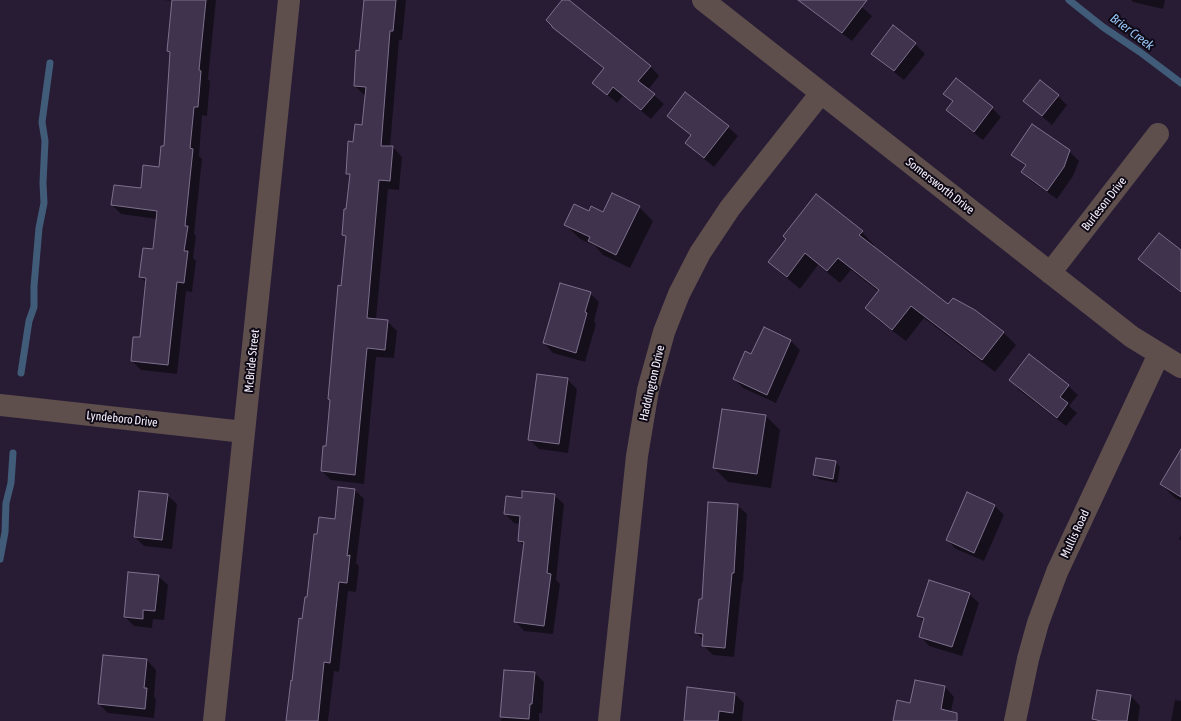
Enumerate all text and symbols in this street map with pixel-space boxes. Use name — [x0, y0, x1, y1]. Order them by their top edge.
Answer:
water label: Brier Creek — [1107, 10, 1157, 54]
street label: Somersworth Drive — [903, 155, 977, 217]
street label: Burleson Drive — [1079, 174, 1129, 234]
street label: McBride Street — [242, 329, 262, 393]
street label: Haddington Drive — [636, 344, 668, 422]
street label: Lyndeboro Drive — [86, 408, 158, 430]
street label: Mullis Road — [1058, 508, 1092, 560]

